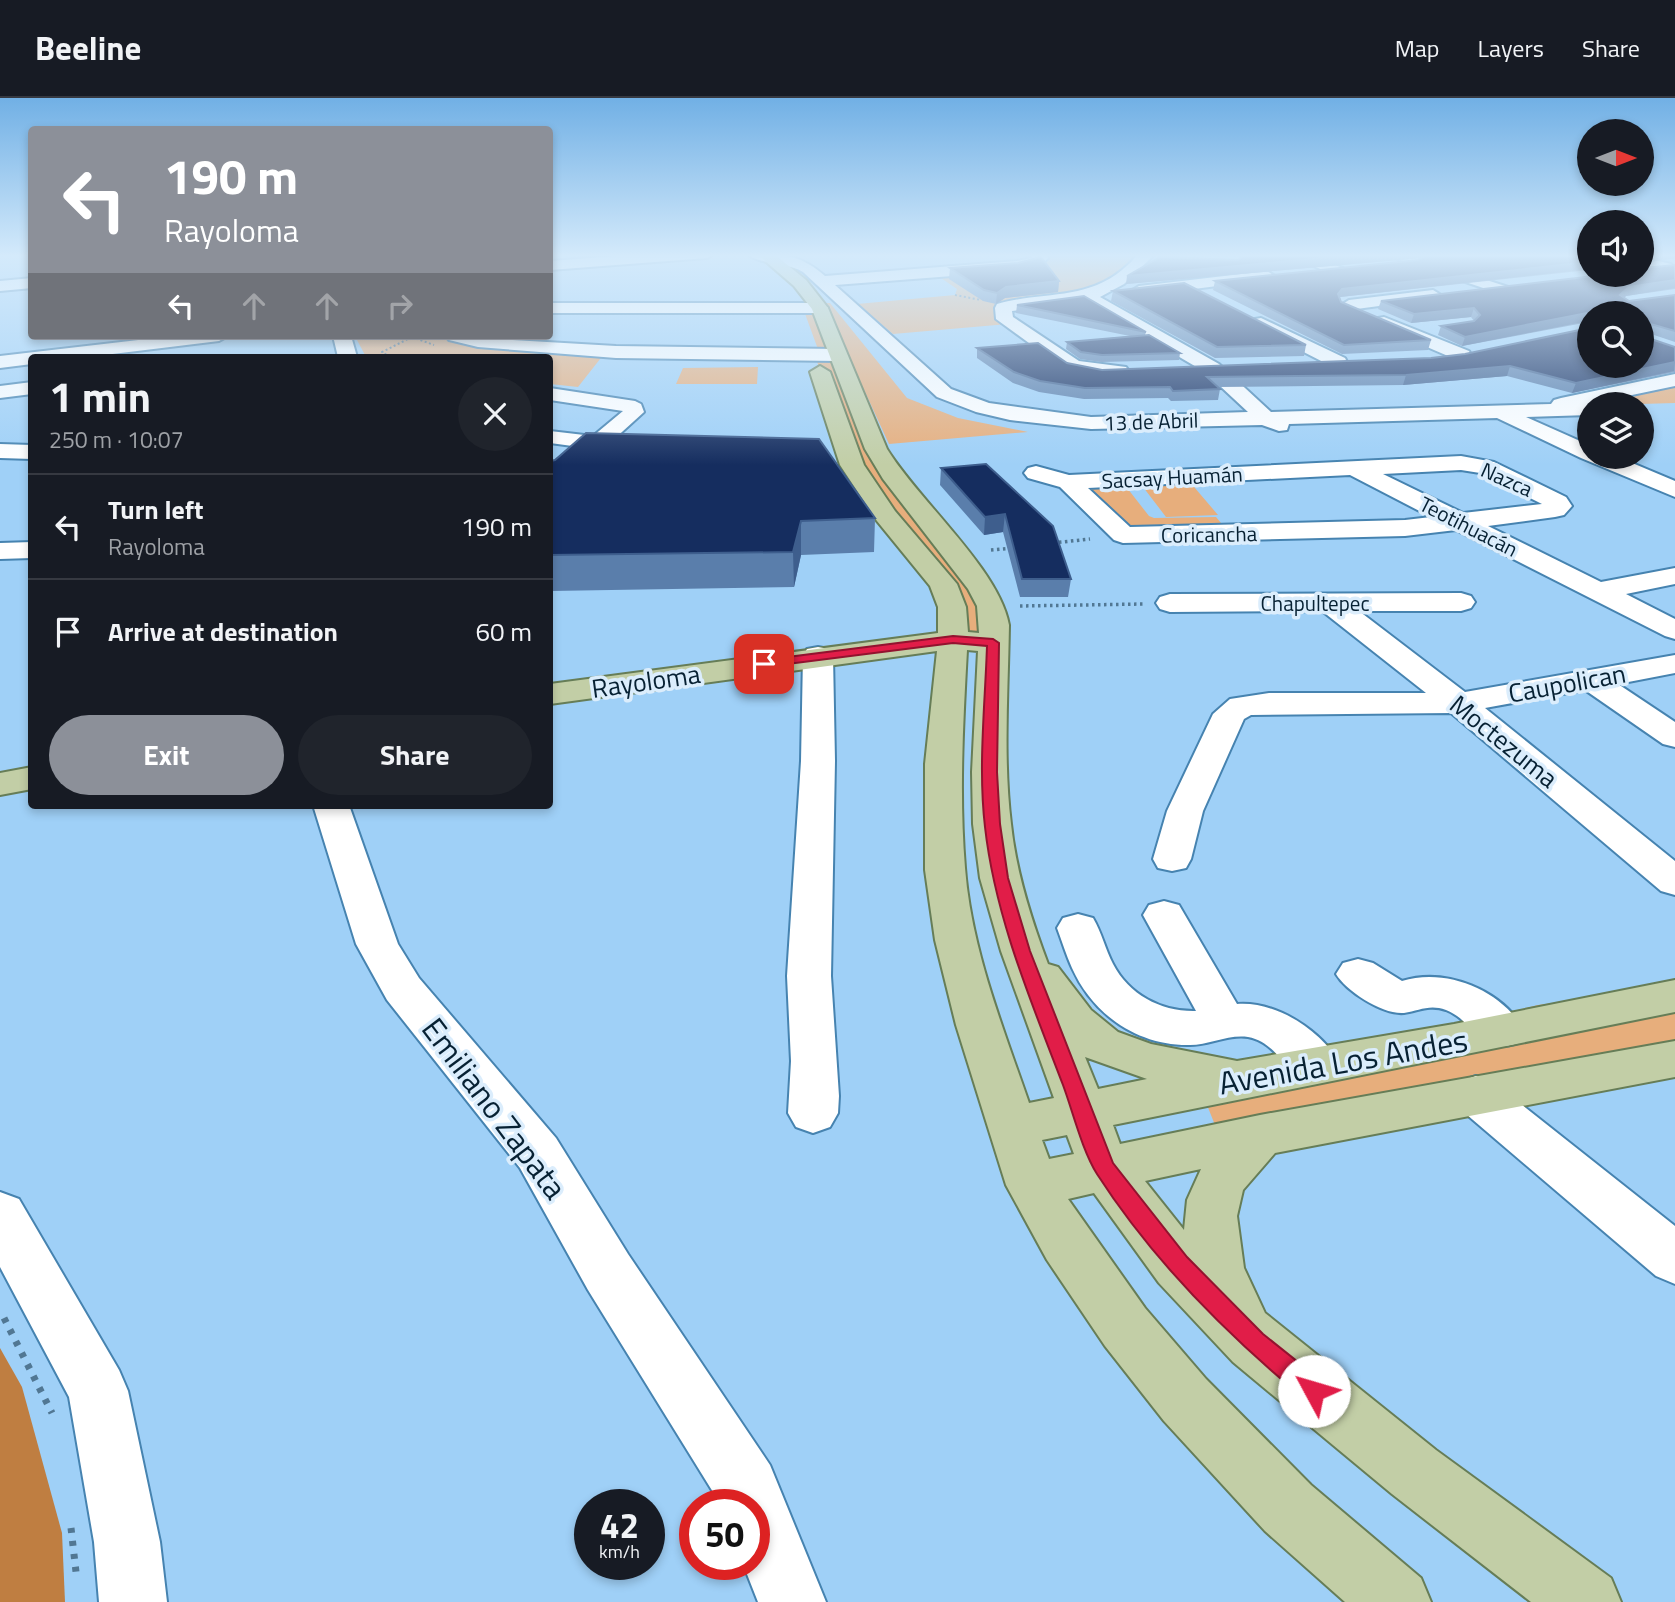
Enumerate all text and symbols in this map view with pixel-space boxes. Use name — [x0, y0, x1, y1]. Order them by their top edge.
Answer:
text: Beeline — [35, 23, 141, 73]
text: Map — [1395, 30, 1440, 66]
text: Layers — [1478, 30, 1544, 66]
text: Share — [1582, 30, 1640, 66]
north arrow — [1577, 119, 1654, 196]
map controls — [1577, 119, 1654, 469]
text: 190 m — [164, 138, 298, 213]
icon: left — [49, 154, 140, 245]
text: Rayoloma — [164, 206, 299, 254]
button: sound — [1577, 210, 1654, 287]
icon: left — [162, 287, 200, 325]
icon: ahead — [235, 287, 273, 325]
icon: ahead — [308, 287, 346, 325]
icon: right — [381, 287, 419, 325]
button: search — [1577, 301, 1654, 378]
text: 1 min — [49, 364, 151, 428]
button: close — [458, 377, 532, 451]
button: layers — [1577, 392, 1654, 469]
street label: 13 de Abril — [1103, 403, 1199, 439]
text: 250 m · 10:07 — [49, 422, 184, 457]
street label: Nazca — [1476, 453, 1539, 505]
street label: Sacsay Huamán — [1101, 457, 1243, 497]
street label: Teotihuacán — [1414, 488, 1524, 564]
text: Turn left — [108, 490, 203, 529]
text: 190 m — [461, 507, 532, 546]
icon: left — [49, 508, 87, 546]
street label: Coricancha — [1161, 517, 1258, 551]
text: Rayoloma — [108, 529, 205, 564]
street label: Chapultepec — [1260, 587, 1370, 619]
text: Arrive at destination — [108, 612, 338, 651]
text: 60 m — [475, 612, 532, 651]
icon: arrive — [49, 613, 87, 651]
pin — [734, 634, 794, 694]
icon: arrive — [745, 645, 783, 683]
street label: Rayoloma — [589, 654, 703, 708]
street label: Caupolican — [1505, 654, 1629, 712]
street label: Moctezuma — [1441, 685, 1567, 797]
button: Exit — [49, 715, 284, 795]
button: Share — [298, 715, 532, 795]
street label: Emiliano Zapata — [411, 1007, 579, 1209]
street label: Avenida Los Andes — [1215, 1015, 1471, 1107]
position arrow — [1277, 1354, 1351, 1428]
speed limit sign: 50 — [679, 1489, 770, 1580]
text: 42 — [600, 1498, 639, 1552]
text: km/h — [599, 1538, 640, 1565]

